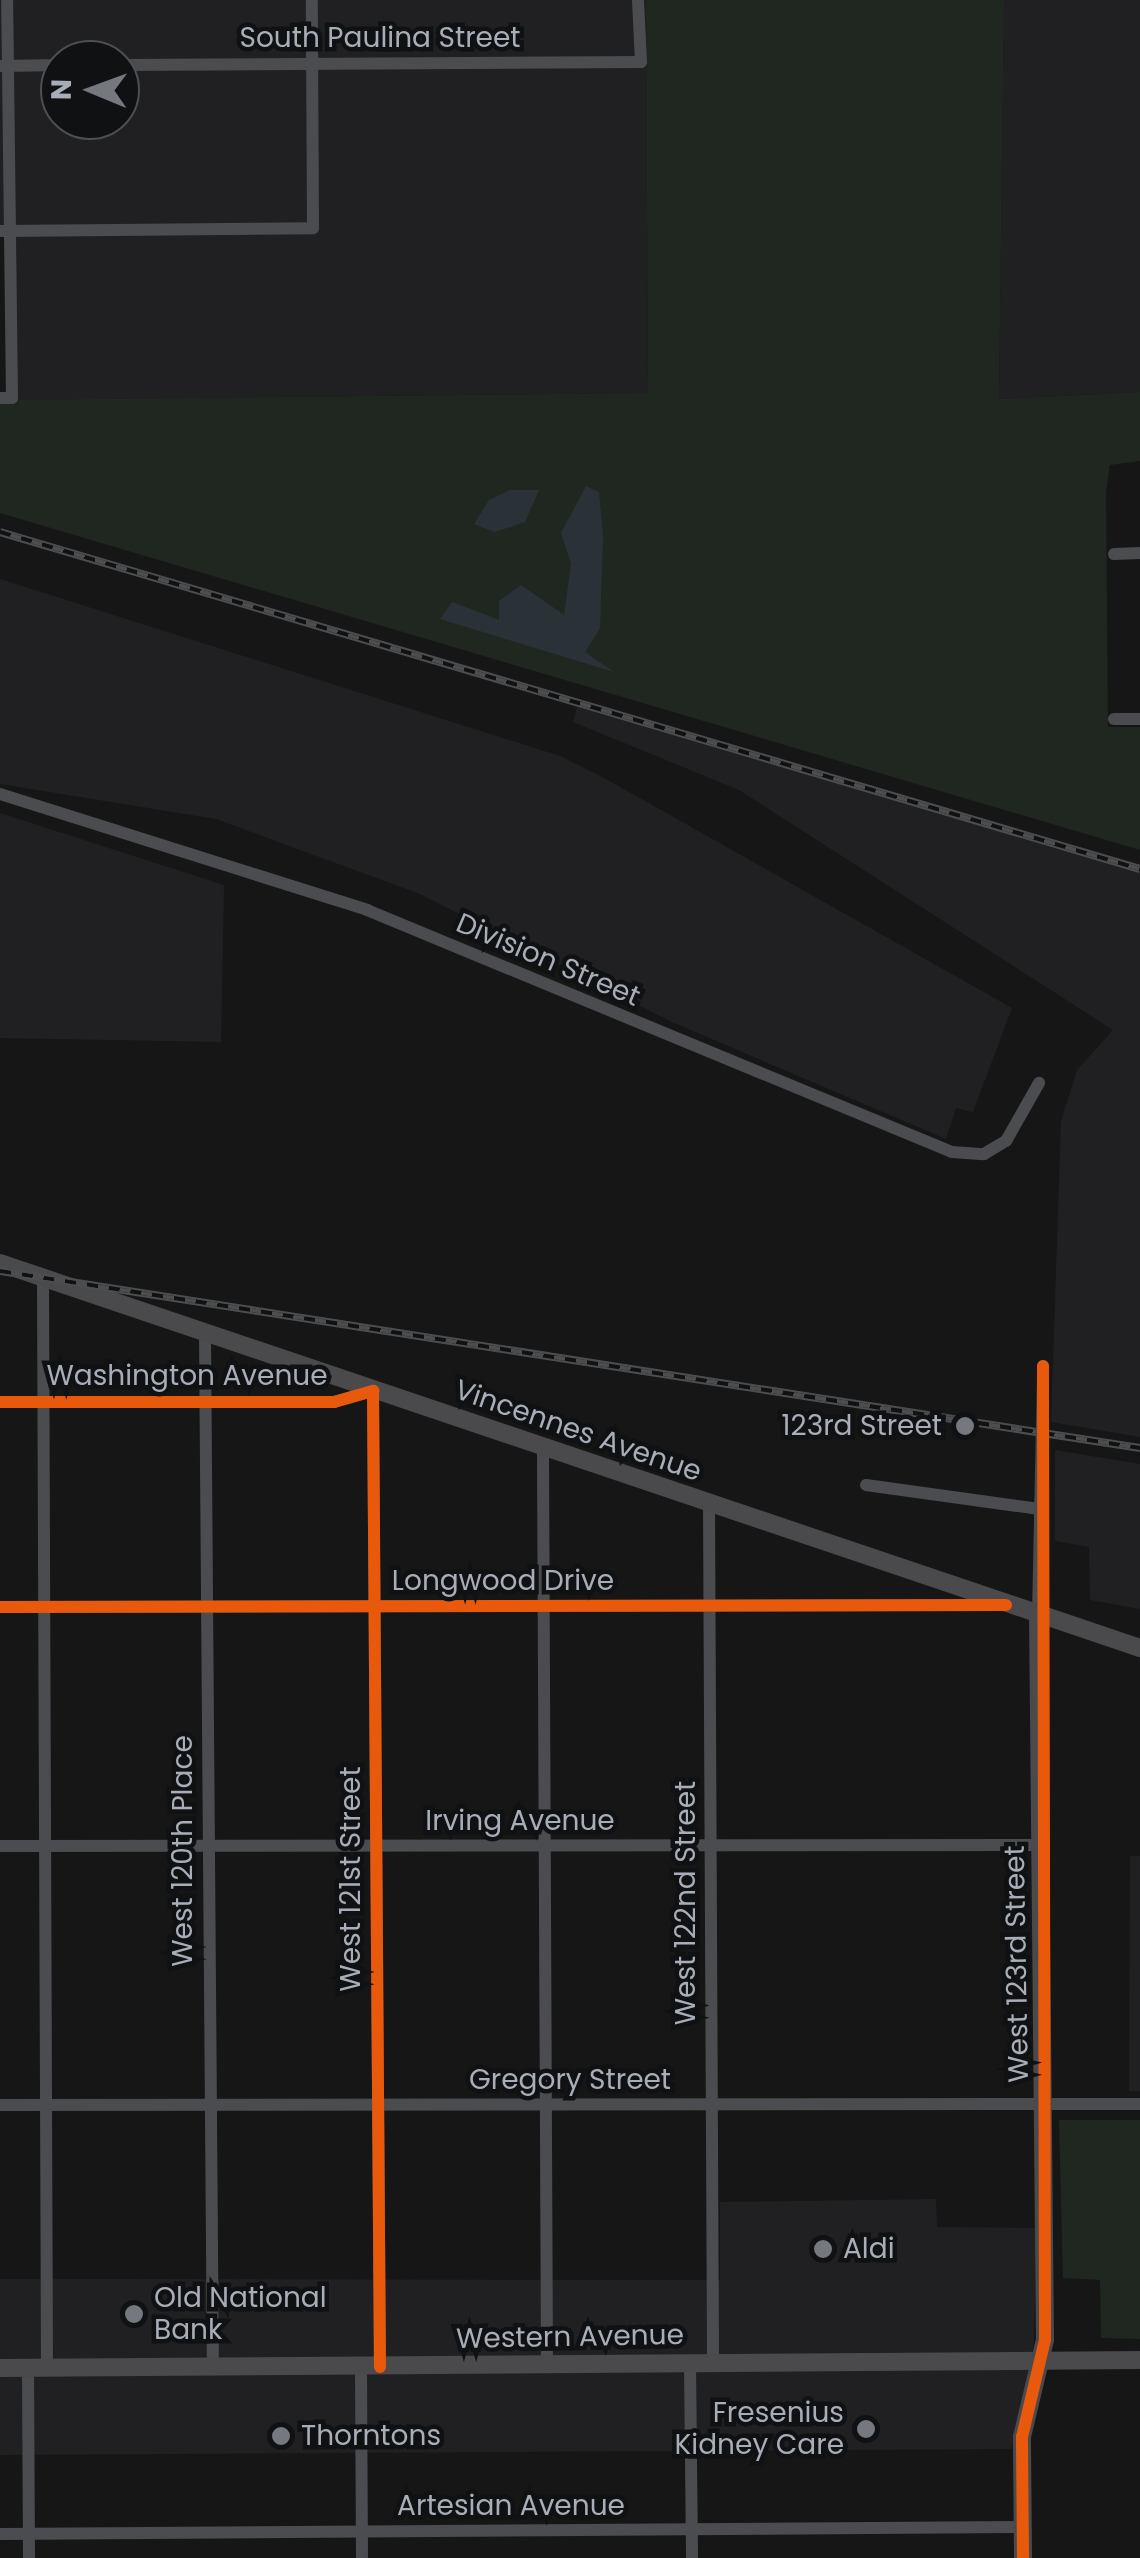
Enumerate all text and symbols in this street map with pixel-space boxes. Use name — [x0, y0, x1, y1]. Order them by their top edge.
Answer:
street label: South Paulina Street — [239, 21, 521, 55]
north arrow — [40, 40, 140, 140]
text: N — [42, 79, 81, 100]
street label: Division Street — [451, 906, 645, 1014]
street label: Washington Avenue — [46, 1359, 328, 1393]
street label: Vincennes Avenue — [450, 1373, 706, 1489]
place label: 123rd Street — [782, 1409, 942, 1443]
marker: 123rd Street — [952, 1413, 978, 1439]
street label: Longwood Drive — [392, 1564, 614, 1598]
street label: West 120th Place — [166, 1735, 200, 1967]
street label: West 121st Street — [334, 1766, 368, 1992]
street label: West 122nd Street — [669, 1781, 703, 2025]
street label: Irving Avenue — [425, 1804, 615, 1838]
street label: West 123rd Street — [998, 1845, 1036, 2083]
street label: Gregory Street — [469, 2063, 671, 2097]
place label: Aldi — [843, 2232, 895, 2266]
marker: Aldi — [812, 2238, 834, 2260]
place label: Old National Bank — [154, 2281, 327, 2347]
marker: Old National Bank — [123, 2303, 145, 2325]
street label: Western Avenue — [456, 2318, 684, 2356]
place label: Fresenius Kidney Care — [675, 2396, 844, 2462]
marker: Fresenius Kidney Care — [853, 2416, 879, 2442]
place label: Thorntons — [301, 2419, 441, 2453]
marker: Thorntons — [270, 2425, 292, 2447]
street label: Artesian Avenue — [397, 2489, 625, 2523]

